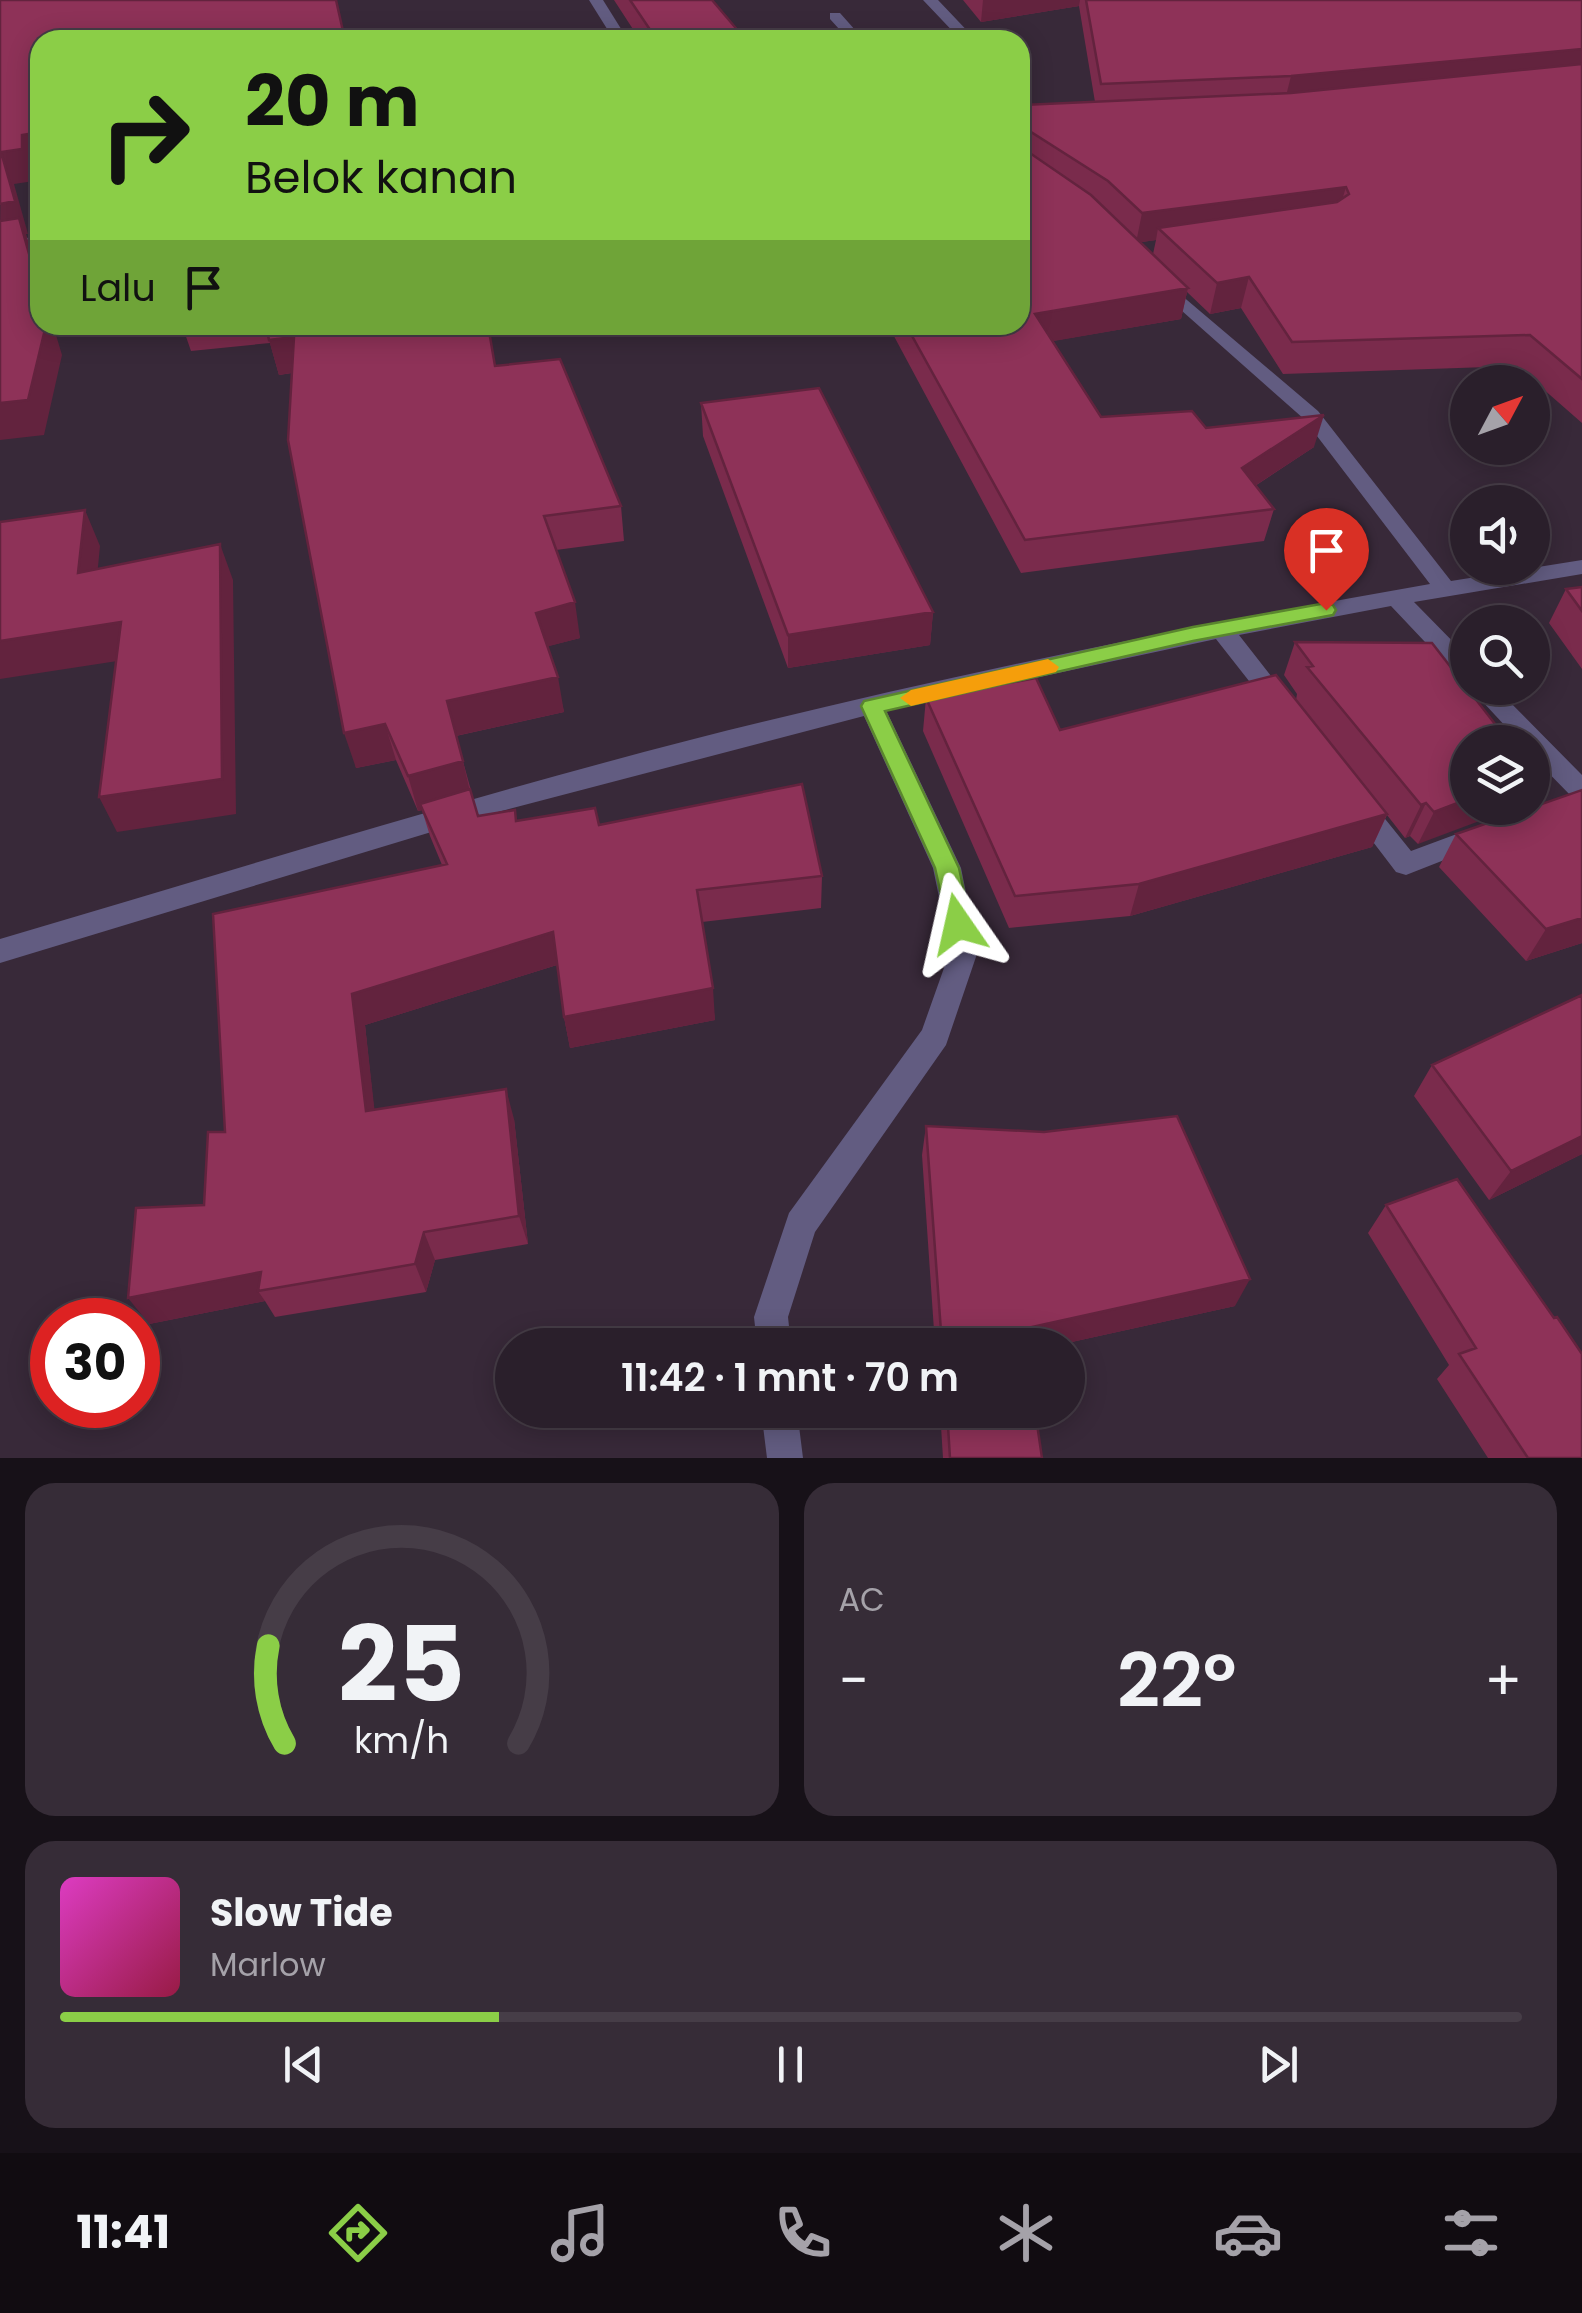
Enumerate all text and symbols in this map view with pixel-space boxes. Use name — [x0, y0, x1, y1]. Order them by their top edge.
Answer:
text: 20 m — [245, 52, 420, 151]
icon: right — [80, 70, 210, 200]
text: Belok kanan — [245, 146, 517, 209]
icon: arrive — [176, 260, 231, 315]
text: Lalu — [80, 261, 156, 314]
north arrow — [1450, 365, 1550, 465]
map controls — [1450, 365, 1550, 825]
button: sound — [1450, 485, 1550, 585]
pin — [1284, 508, 1369, 611]
icon: arrive — [1299, 523, 1354, 578]
button: search — [1450, 605, 1550, 705]
button: layers — [1450, 725, 1550, 825]
position arrow — [906, 872, 1010, 976]
speed limit sign: 30 — [30, 1298, 160, 1428]
text: 11:42 · 1 mnt · 70 m — [621, 1351, 959, 1404]
text: AC — [839, 1577, 885, 1622]
text: 25 — [338, 1592, 465, 1737]
text: 22° — [1117, 1628, 1236, 1733]
text: − — [839, 1642, 869, 1719]
text: + — [1484, 1642, 1522, 1719]
text: km/h — [354, 1715, 449, 1766]
text: Slow Tide — [210, 1886, 393, 1939]
text: Marlow — [210, 1942, 326, 1987]
icon: previous — [276, 2037, 331, 2092]
icon: pause — [763, 2037, 818, 2092]
icon: next — [1251, 2037, 1306, 2092]
icon: directions — [323, 2198, 393, 2268]
icon: music — [545, 2198, 615, 2268]
icon: phone — [768, 2198, 838, 2268]
icon: climate — [991, 2198, 1061, 2268]
icon: car — [1213, 2198, 1283, 2268]
icon: filters — [1436, 2198, 1506, 2268]
text: 11:41 — [76, 2201, 170, 2264]

